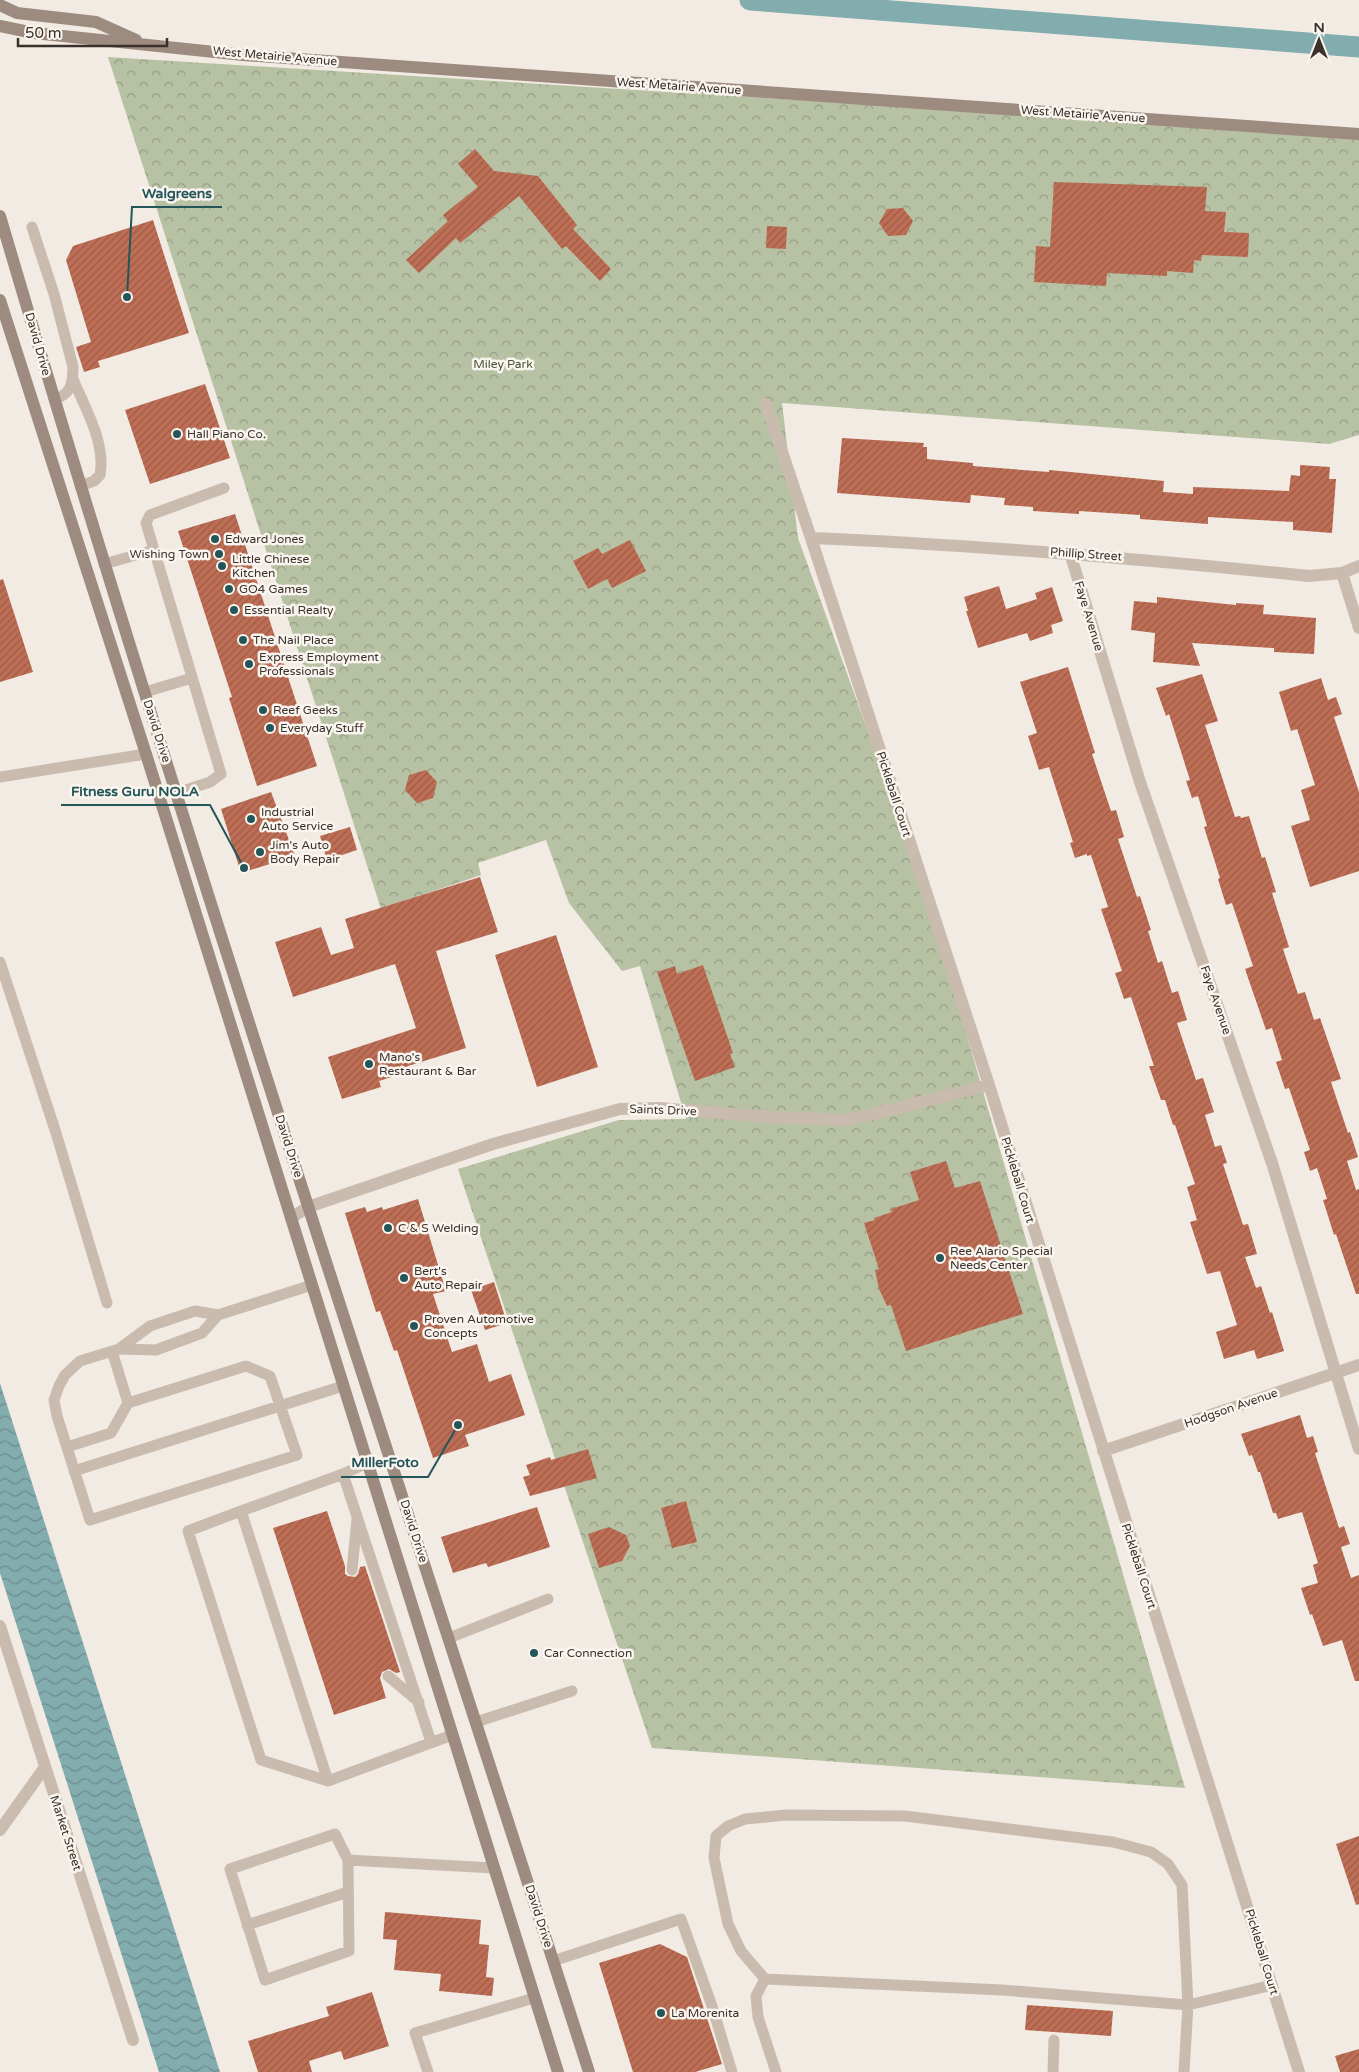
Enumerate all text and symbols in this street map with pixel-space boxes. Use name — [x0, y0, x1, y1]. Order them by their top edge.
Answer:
scale bar — [18, 15, 166, 47]
north arrow — [1294, 15, 1344, 65]
text: N — [1313, 19, 1325, 36]
text: 50 m — [25, 24, 62, 42]
street label: West Metairie Avenue — [212, 44, 338, 68]
street label: West Metairie Avenue — [616, 75, 742, 97]
street label: West Metairie Avenue — [1020, 103, 1146, 125]
callout: Walgreens — [132, 178, 222, 207]
text: Walgreens — [142, 185, 212, 202]
street label: David Drive — [22, 311, 54, 377]
park label: Miley Park — [473, 357, 533, 371]
place label: Hall Piano Co. — [187, 427, 266, 441]
marker: Hall Piano Co. — [171, 428, 183, 440]
place label: Edward Jones — [225, 532, 304, 546]
marker: Edward Jones — [209, 533, 221, 545]
street label: Phillip Street — [1049, 544, 1123, 564]
place label: Wishing Town — [129, 547, 209, 561]
marker: Wishing Town — [213, 548, 225, 560]
place label: Little Chinese Kitchen — [232, 552, 309, 580]
marker: Little Chinese Kitchen — [216, 560, 228, 572]
street label: Faye Avenue — [1072, 579, 1106, 653]
place label: GO4 Games — [239, 582, 308, 596]
marker: GO4 Games — [223, 583, 235, 595]
place label: Essential Realty — [244, 603, 334, 617]
marker: Essential Realty — [228, 604, 240, 616]
place label: The Nail Place — [253, 633, 334, 647]
marker: The Nail Place — [237, 634, 249, 646]
place label: Express Employment Professionals — [259, 650, 379, 678]
marker: Express Employment Professionals — [243, 658, 255, 670]
street label: David Drive — [140, 698, 174, 764]
place label: Reef Geeks — [273, 703, 338, 717]
marker: Reef Geeks — [257, 704, 269, 716]
place label: Everyday Stuff — [280, 721, 364, 735]
marker: Everyday Stuff — [264, 722, 276, 734]
street label: Pickleball Court — [874, 750, 915, 839]
callout: Fitness Guru NOLA — [61, 776, 210, 805]
text: Fitness Guru NOLA — [71, 783, 200, 800]
place label: Industrial Auto Service — [261, 805, 333, 833]
marker: Industrial Auto Service — [245, 813, 257, 825]
place label: Jim's Auto Body Repair — [270, 838, 340, 866]
marker: Jim's Auto Body Repair — [254, 846, 266, 858]
street label: Faye Avenue — [1198, 964, 1234, 1037]
place label: Mano's Restaurant & Bar — [379, 1050, 477, 1078]
marker: Mano's Restaurant & Bar — [363, 1058, 375, 1070]
street label: Saints Drive — [629, 1102, 697, 1118]
street label: David Drive — [272, 1113, 306, 1179]
street label: Pickleball Court — [998, 1135, 1038, 1225]
place label: C & S Welding — [398, 1221, 479, 1235]
marker: C & S Welding — [382, 1222, 394, 1234]
place label: Ree Alario Special Needs Center — [950, 1244, 1053, 1272]
marker: Ree Alario Special Needs Center — [934, 1252, 946, 1264]
place label: Bert's Auto Repair — [414, 1264, 483, 1292]
marker: Bert's Auto Repair — [398, 1272, 410, 1284]
place label: Proven Automotive Concepts — [424, 1312, 534, 1340]
marker: Proven Automotive Concepts — [408, 1320, 420, 1332]
street label: Hodgson Avenue — [1183, 1385, 1280, 1431]
callout: MillerFoto — [341, 1448, 428, 1477]
text: MillerFoto — [351, 1454, 419, 1471]
street label: David Drive — [397, 1498, 431, 1564]
street label: Pickleball Court — [1119, 1522, 1160, 1611]
place label: Car Connection — [544, 1646, 632, 1660]
marker: Car Connection — [528, 1647, 540, 1659]
street label: Market Street — [47, 1794, 85, 1873]
street label: David Drive — [522, 1883, 556, 1949]
street label: Pickleball Court — [1242, 1907, 1282, 1997]
place label: La Morenita — [671, 2006, 739, 2020]
marker: La Morenita — [655, 2007, 667, 2019]

